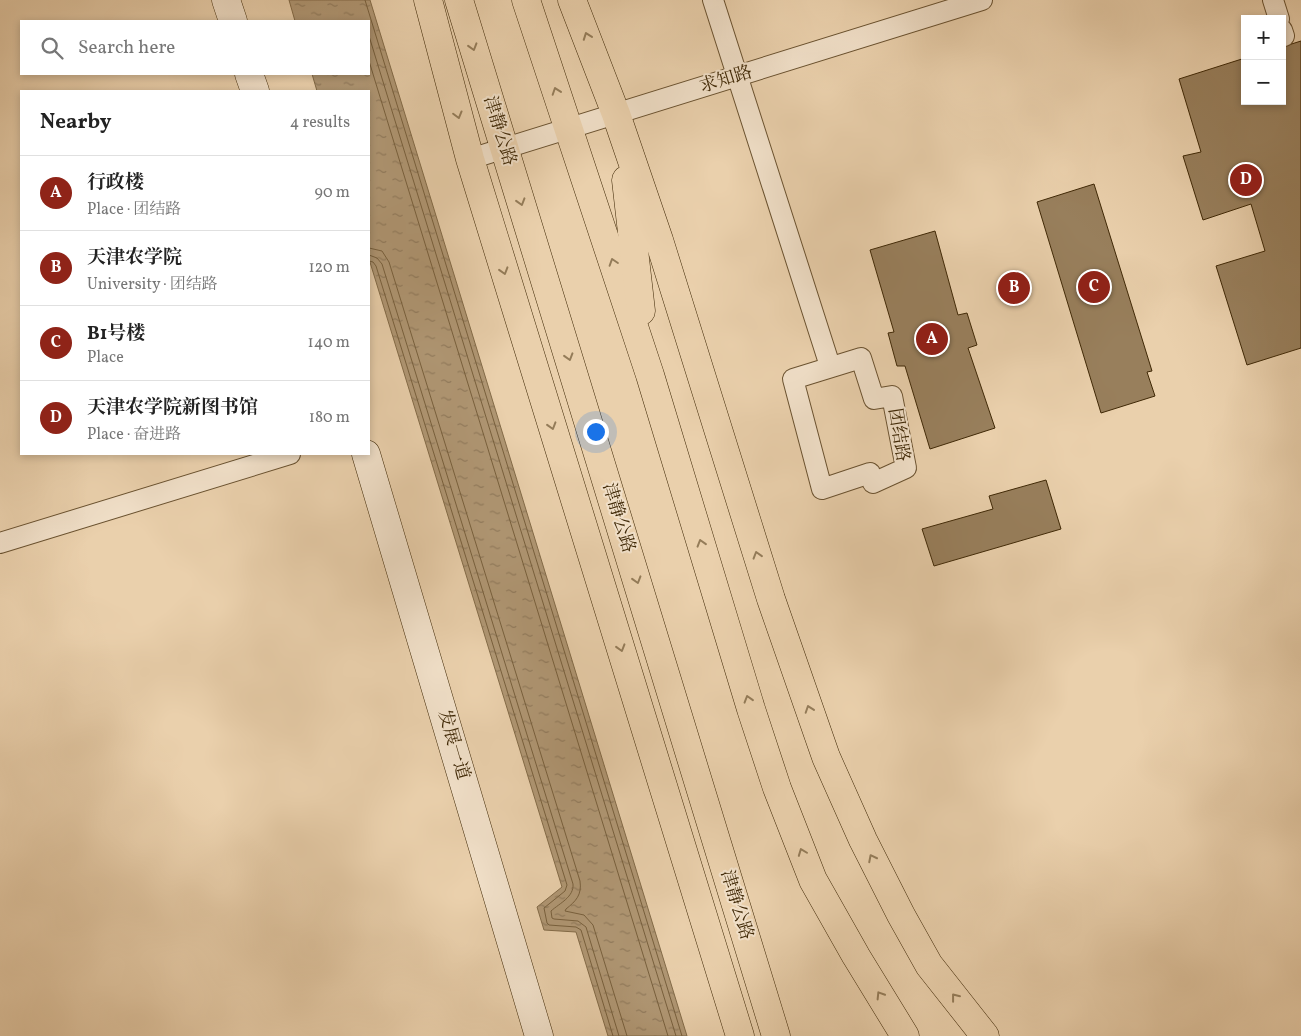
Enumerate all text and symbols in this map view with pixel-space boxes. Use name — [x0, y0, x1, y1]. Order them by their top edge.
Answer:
map controls — [1241, 15, 1286, 105]
button: + — [1241, 15, 1286, 60]
search box — [20, 20, 370, 75]
one-way arrow — [583, 32, 593, 41]
icon: search — [38, 34, 66, 62]
text: Search here — [78, 35, 175, 61]
one-way arrow — [468, 42, 478, 50]
street label: 求知路 — [697, 60, 755, 100]
button: − — [1241, 60, 1286, 105]
one-way arrow — [552, 87, 562, 96]
street label: 津静公路 — [477, 93, 521, 169]
text: Nearby — [40, 108, 111, 137]
one-way arrow — [452, 110, 463, 119]
text: 4 results — [290, 112, 350, 134]
pin: D — [1230, 161, 1262, 199]
text: 行政楼 — [87, 170, 144, 196]
text: A — [50, 182, 62, 204]
text: 90 m — [314, 182, 350, 204]
one-way arrow — [516, 197, 526, 206]
text: Place · 团结路 — [87, 199, 181, 221]
text: 天津农学院 — [87, 245, 182, 271]
text: B — [51, 257, 61, 279]
text: 120 m — [308, 257, 350, 279]
one-way arrow — [608, 258, 618, 267]
one-way arrow — [498, 266, 508, 274]
pin: C — [1078, 268, 1110, 306]
pin: B — [998, 269, 1030, 307]
text: University · 团结路 — [87, 274, 218, 296]
pin: A — [916, 320, 948, 358]
text: B1号楼 — [87, 321, 145, 347]
text: C — [51, 332, 61, 354]
text: 140 m — [308, 332, 350, 354]
text: Place — [87, 347, 124, 369]
one-way arrow — [563, 353, 573, 361]
text: 天津农学院新图书馆 — [87, 395, 258, 421]
street label: 团结路 — [881, 406, 915, 464]
text: D — [50, 407, 62, 429]
text: 180 m — [309, 407, 350, 429]
your location — [583, 419, 609, 445]
one-way arrow — [546, 421, 556, 430]
text: Place · 奋进路 — [87, 424, 181, 446]
street label: 津静公路 — [596, 480, 640, 556]
one-way arrow — [696, 540, 706, 548]
one-way arrow — [753, 551, 763, 559]
one-way arrow — [631, 575, 641, 583]
one-way arrow — [615, 643, 625, 652]
one-way arrow — [744, 695, 754, 703]
one-way arrow — [805, 705, 815, 713]
street label: 发展一道 — [431, 707, 475, 783]
one-way arrow — [798, 848, 808, 857]
one-way arrow — [868, 855, 878, 864]
street label: 津静公路 — [714, 867, 758, 943]
one-way arrow — [876, 991, 886, 1000]
one-way arrow — [953, 994, 961, 1003]

